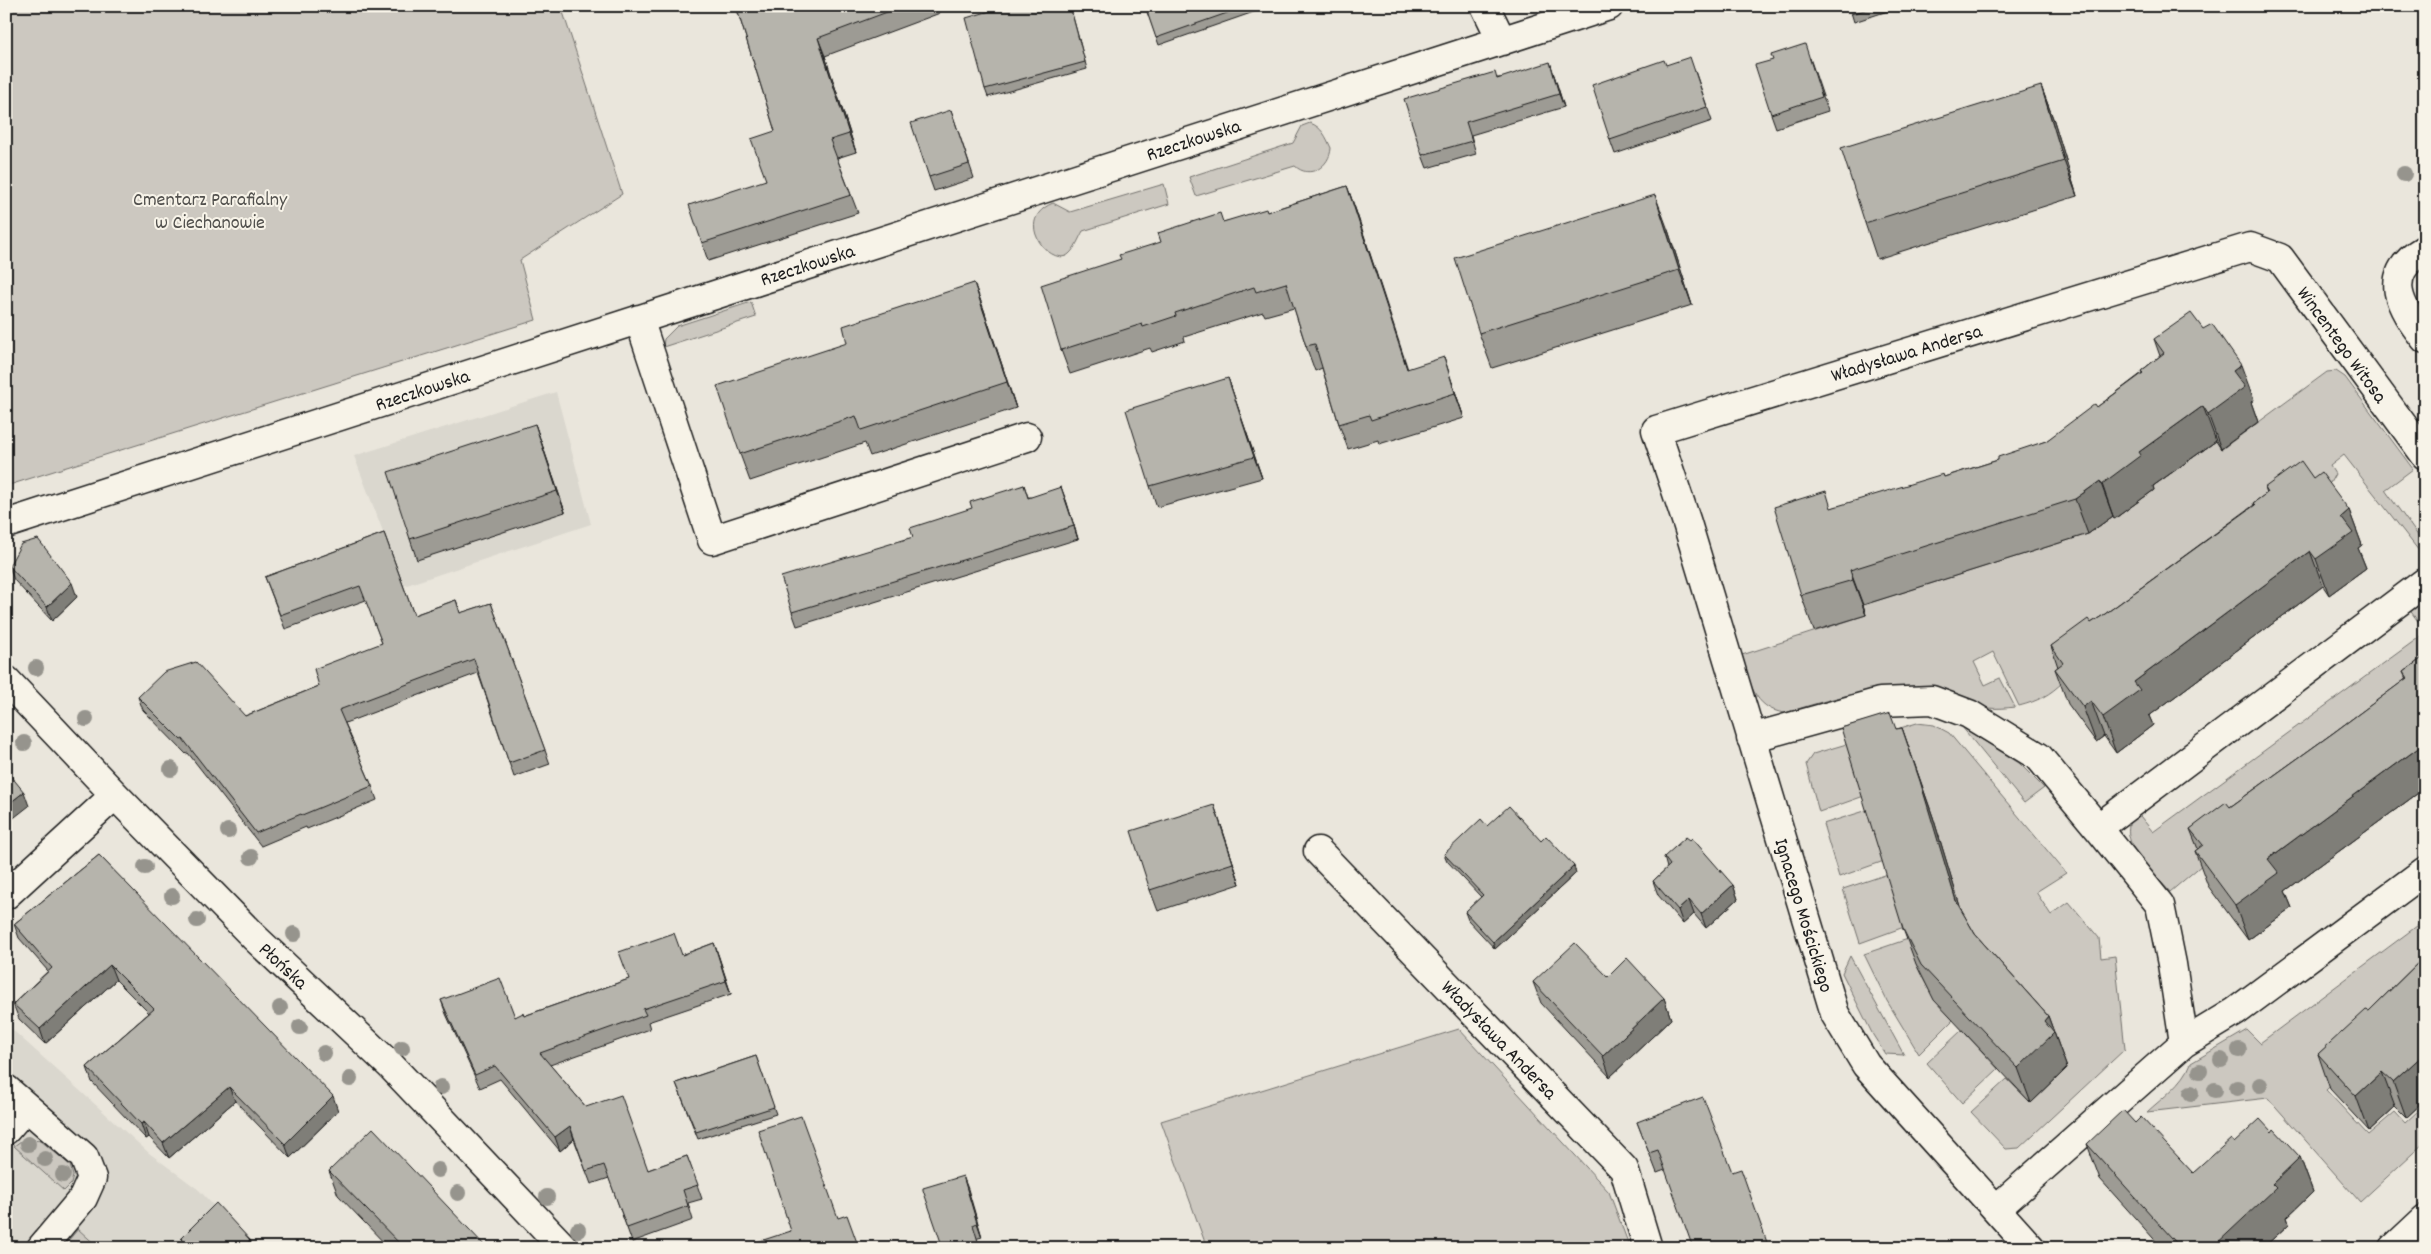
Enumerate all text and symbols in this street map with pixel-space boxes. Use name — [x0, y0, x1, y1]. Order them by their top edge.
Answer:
street label: Rzeczkowska — [1143, 113, 1245, 170]
park label: Cmentarz Parafialny w Ciechanowie — [133, 187, 288, 238]
street label: Rzeczkowska — [757, 238, 859, 295]
street label: Wincentego Witosa — [2289, 282, 2393, 410]
street label: Władysława Andersa — [1828, 318, 1986, 391]
street label: Rzeczkowska — [372, 363, 474, 420]
street label: Ignacego Mościckiego — [1765, 835, 1839, 997]
street label: Płońska — [251, 937, 313, 998]
street label: Władysława Andersa — [1433, 975, 1563, 1108]

